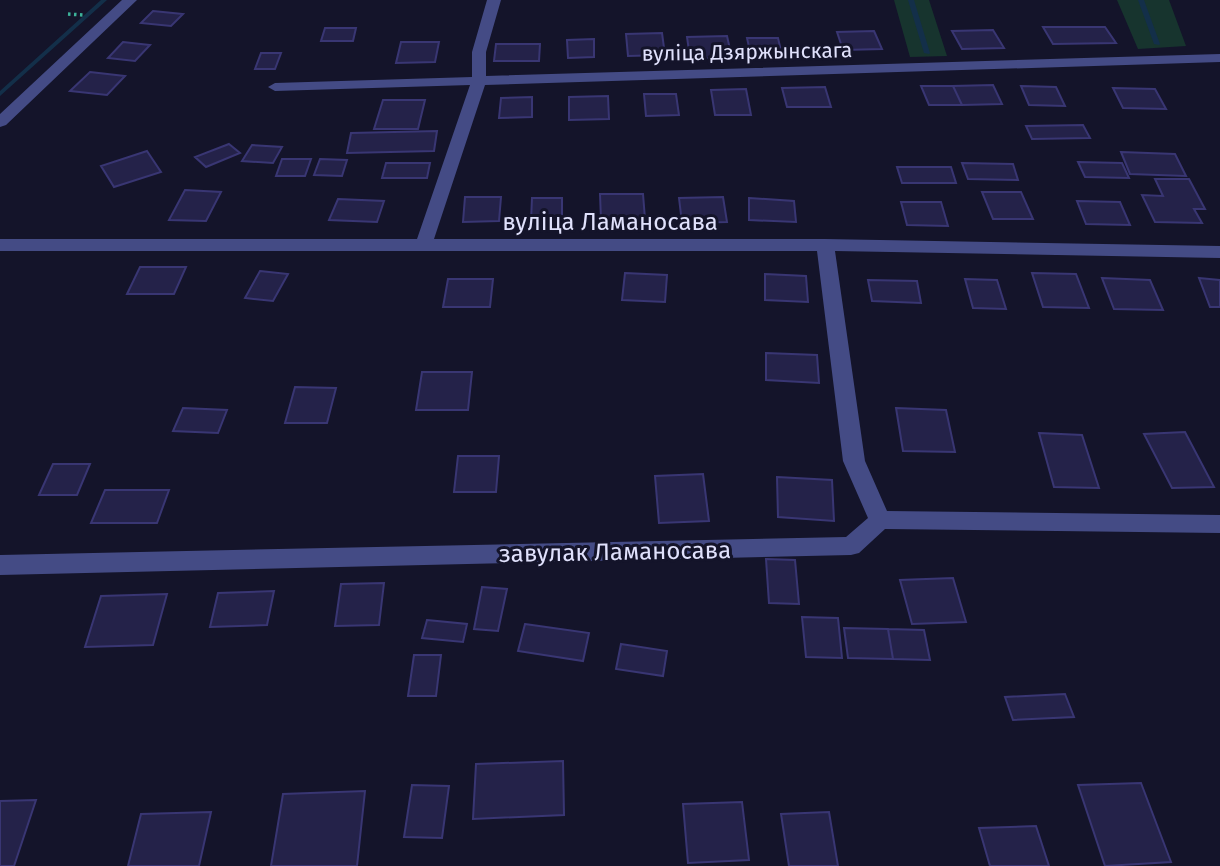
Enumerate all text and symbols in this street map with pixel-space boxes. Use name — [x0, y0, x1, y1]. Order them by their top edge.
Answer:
street label: вуліца Дзяржынскага — [641, 37, 853, 67]
street label: вуліца Ламаносава — [502, 208, 718, 236]
street label: завулак Ламаносава — [499, 536, 731, 568]

